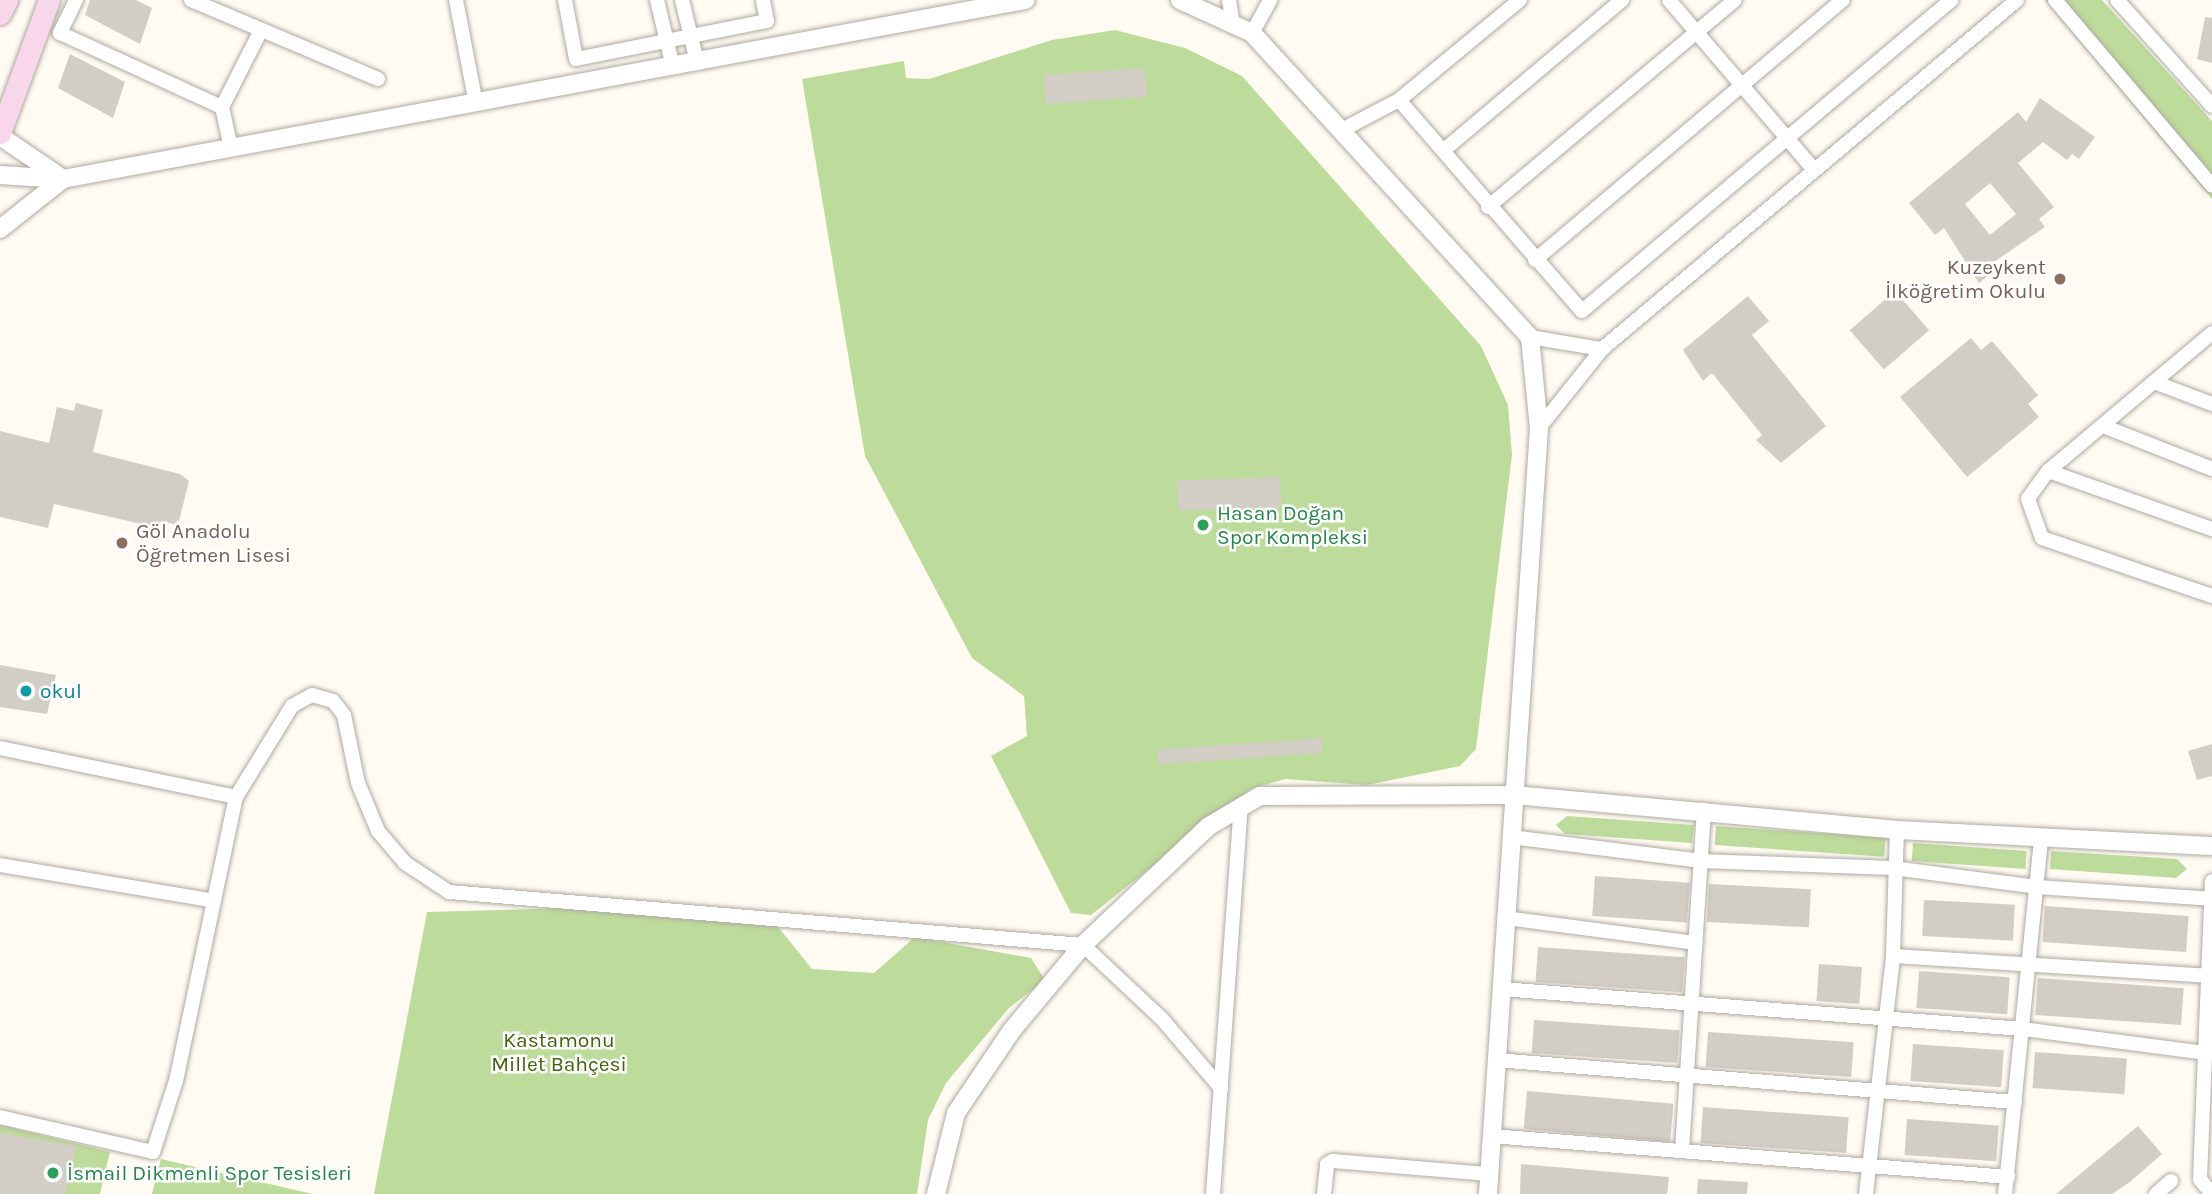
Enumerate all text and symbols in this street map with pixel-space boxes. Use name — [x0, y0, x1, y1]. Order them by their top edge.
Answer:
place label: Kuzeykent İlköğretim Okulu — [1885, 254, 2046, 304]
marker: Kuzeykent İlköğretim Okulu — [2052, 271, 2068, 287]
place label: Hasan Doğan Spor Kompleksi — [1217, 500, 1368, 550]
marker: Hasan Doğan Spor Kompleksi — [1195, 517, 1211, 533]
place label: Göl Anadolu Öğretmen Lisesi — [136, 518, 291, 568]
marker: Göl Anadolu Öğretmen Lisesi — [114, 535, 130, 551]
place label: okul — [40, 678, 82, 704]
marker: okul — [18, 683, 34, 699]
park label: Kastamonu Millet Bahçesi — [491, 1027, 627, 1077]
place label: İsmail Dikmenli Spor Tesisleri — [67, 1160, 352, 1186]
marker: İsmail Dikmenli Spor Tesisleri — [45, 1165, 61, 1181]

